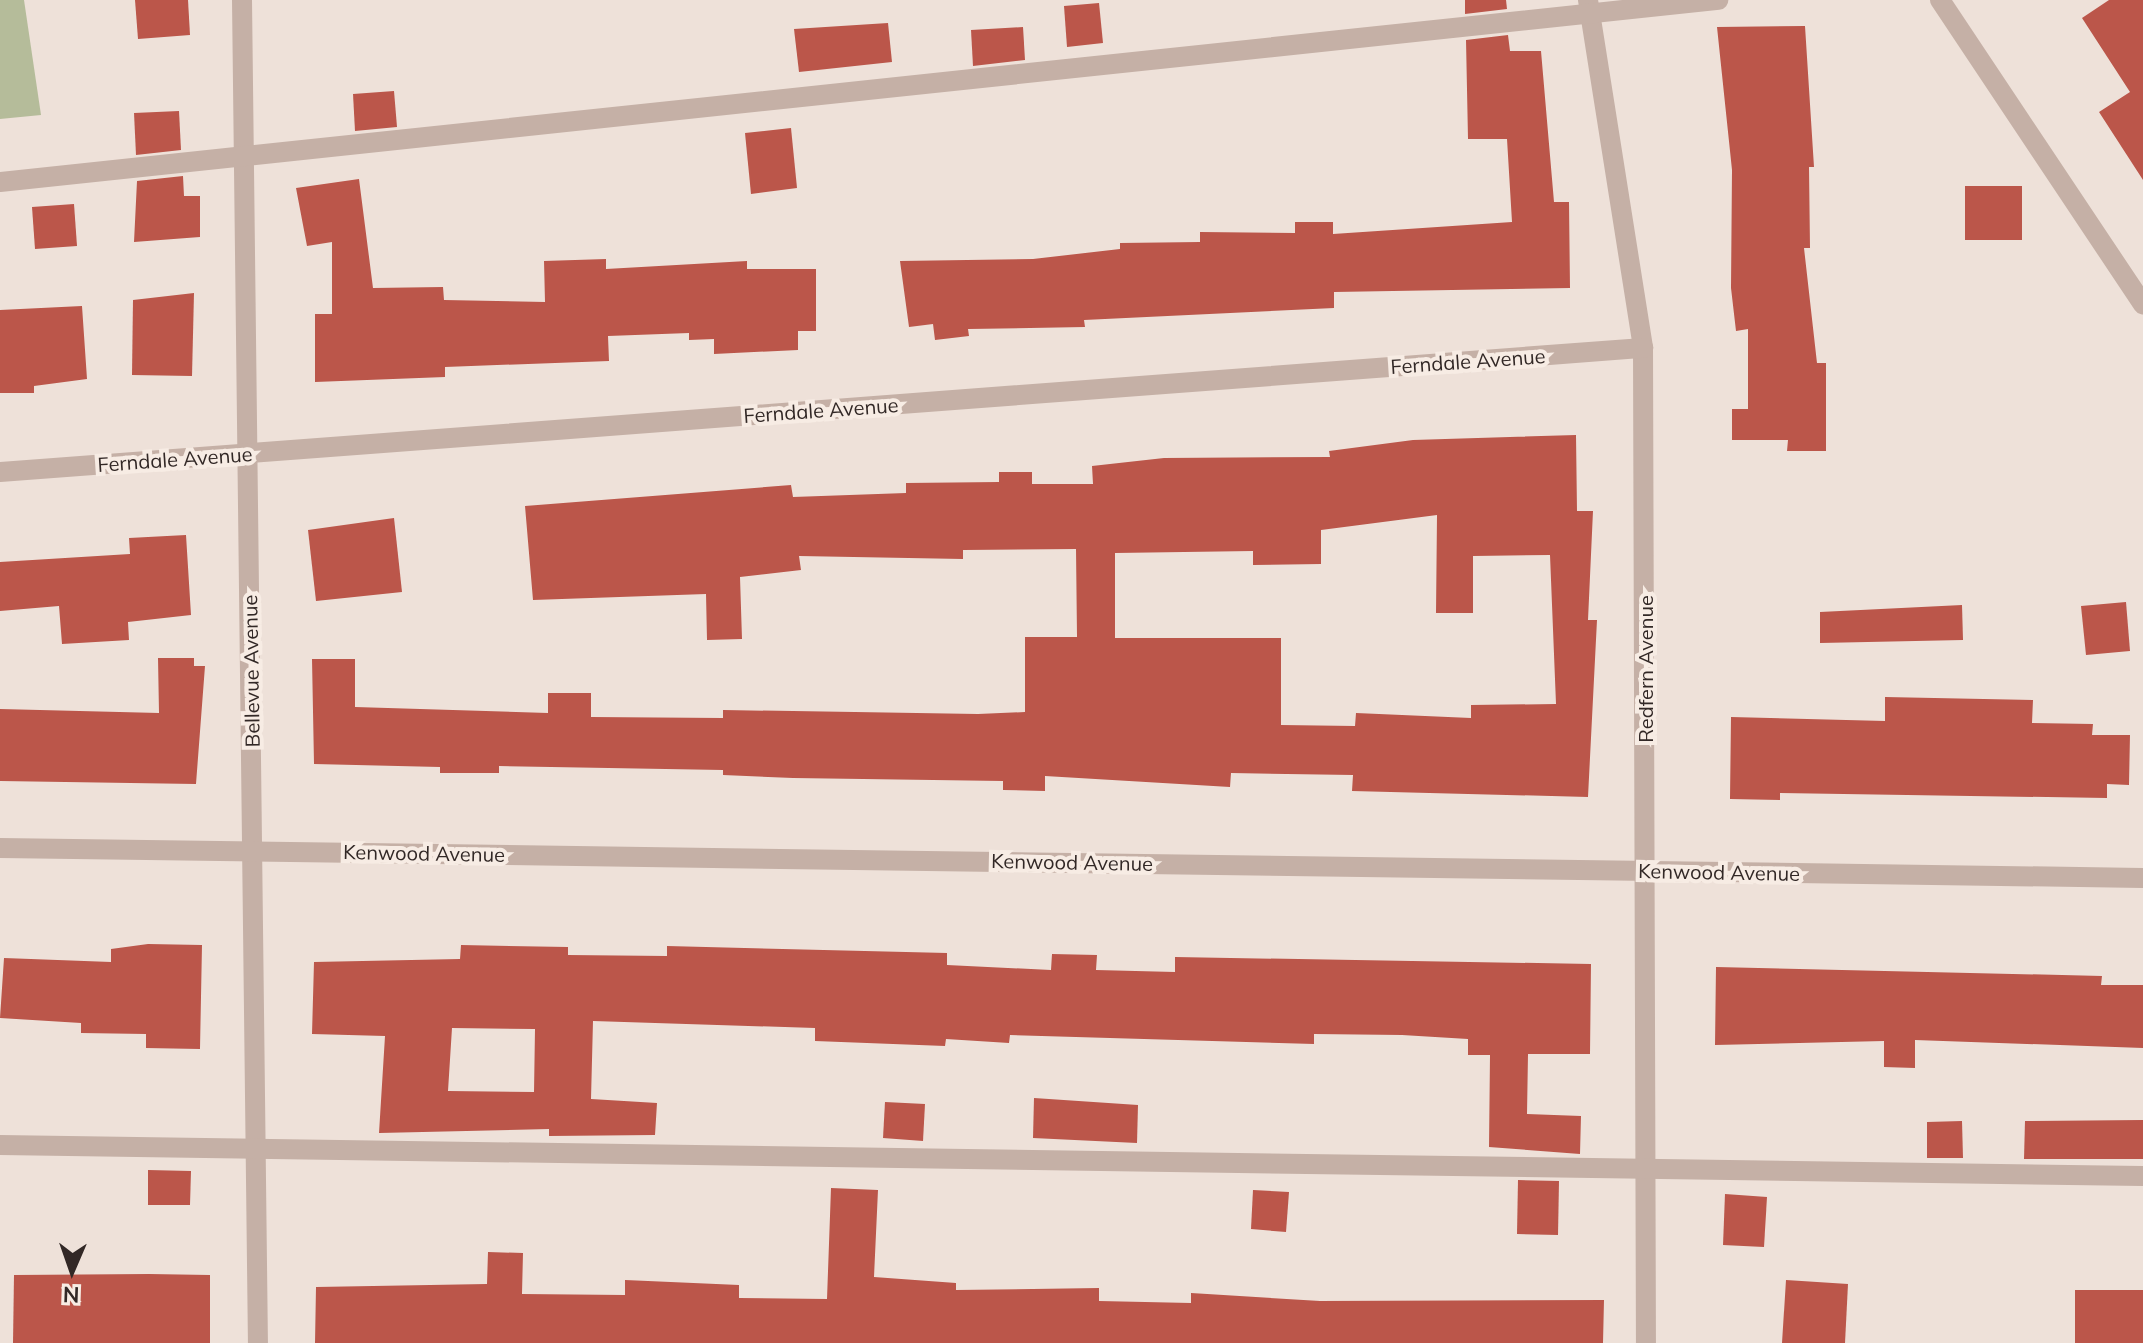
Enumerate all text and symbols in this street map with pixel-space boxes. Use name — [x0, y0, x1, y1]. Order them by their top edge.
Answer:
street label: Ferndale Avenue — [1390, 344, 1546, 378]
street label: Ferndale Avenue — [743, 393, 899, 427]
street label: Ferndale Avenue — [97, 442, 253, 476]
street label: Bellevue Avenue — [238, 594, 264, 748]
street label: Redfern Avenue — [1633, 595, 1657, 743]
street label: Kenwood Avenue — [343, 840, 505, 866]
street label: Kenwood Avenue — [991, 849, 1153, 875]
street label: Kenwood Avenue — [1638, 859, 1800, 885]
north arrow — [32, 1231, 112, 1311]
text: N — [62, 1281, 80, 1309]

